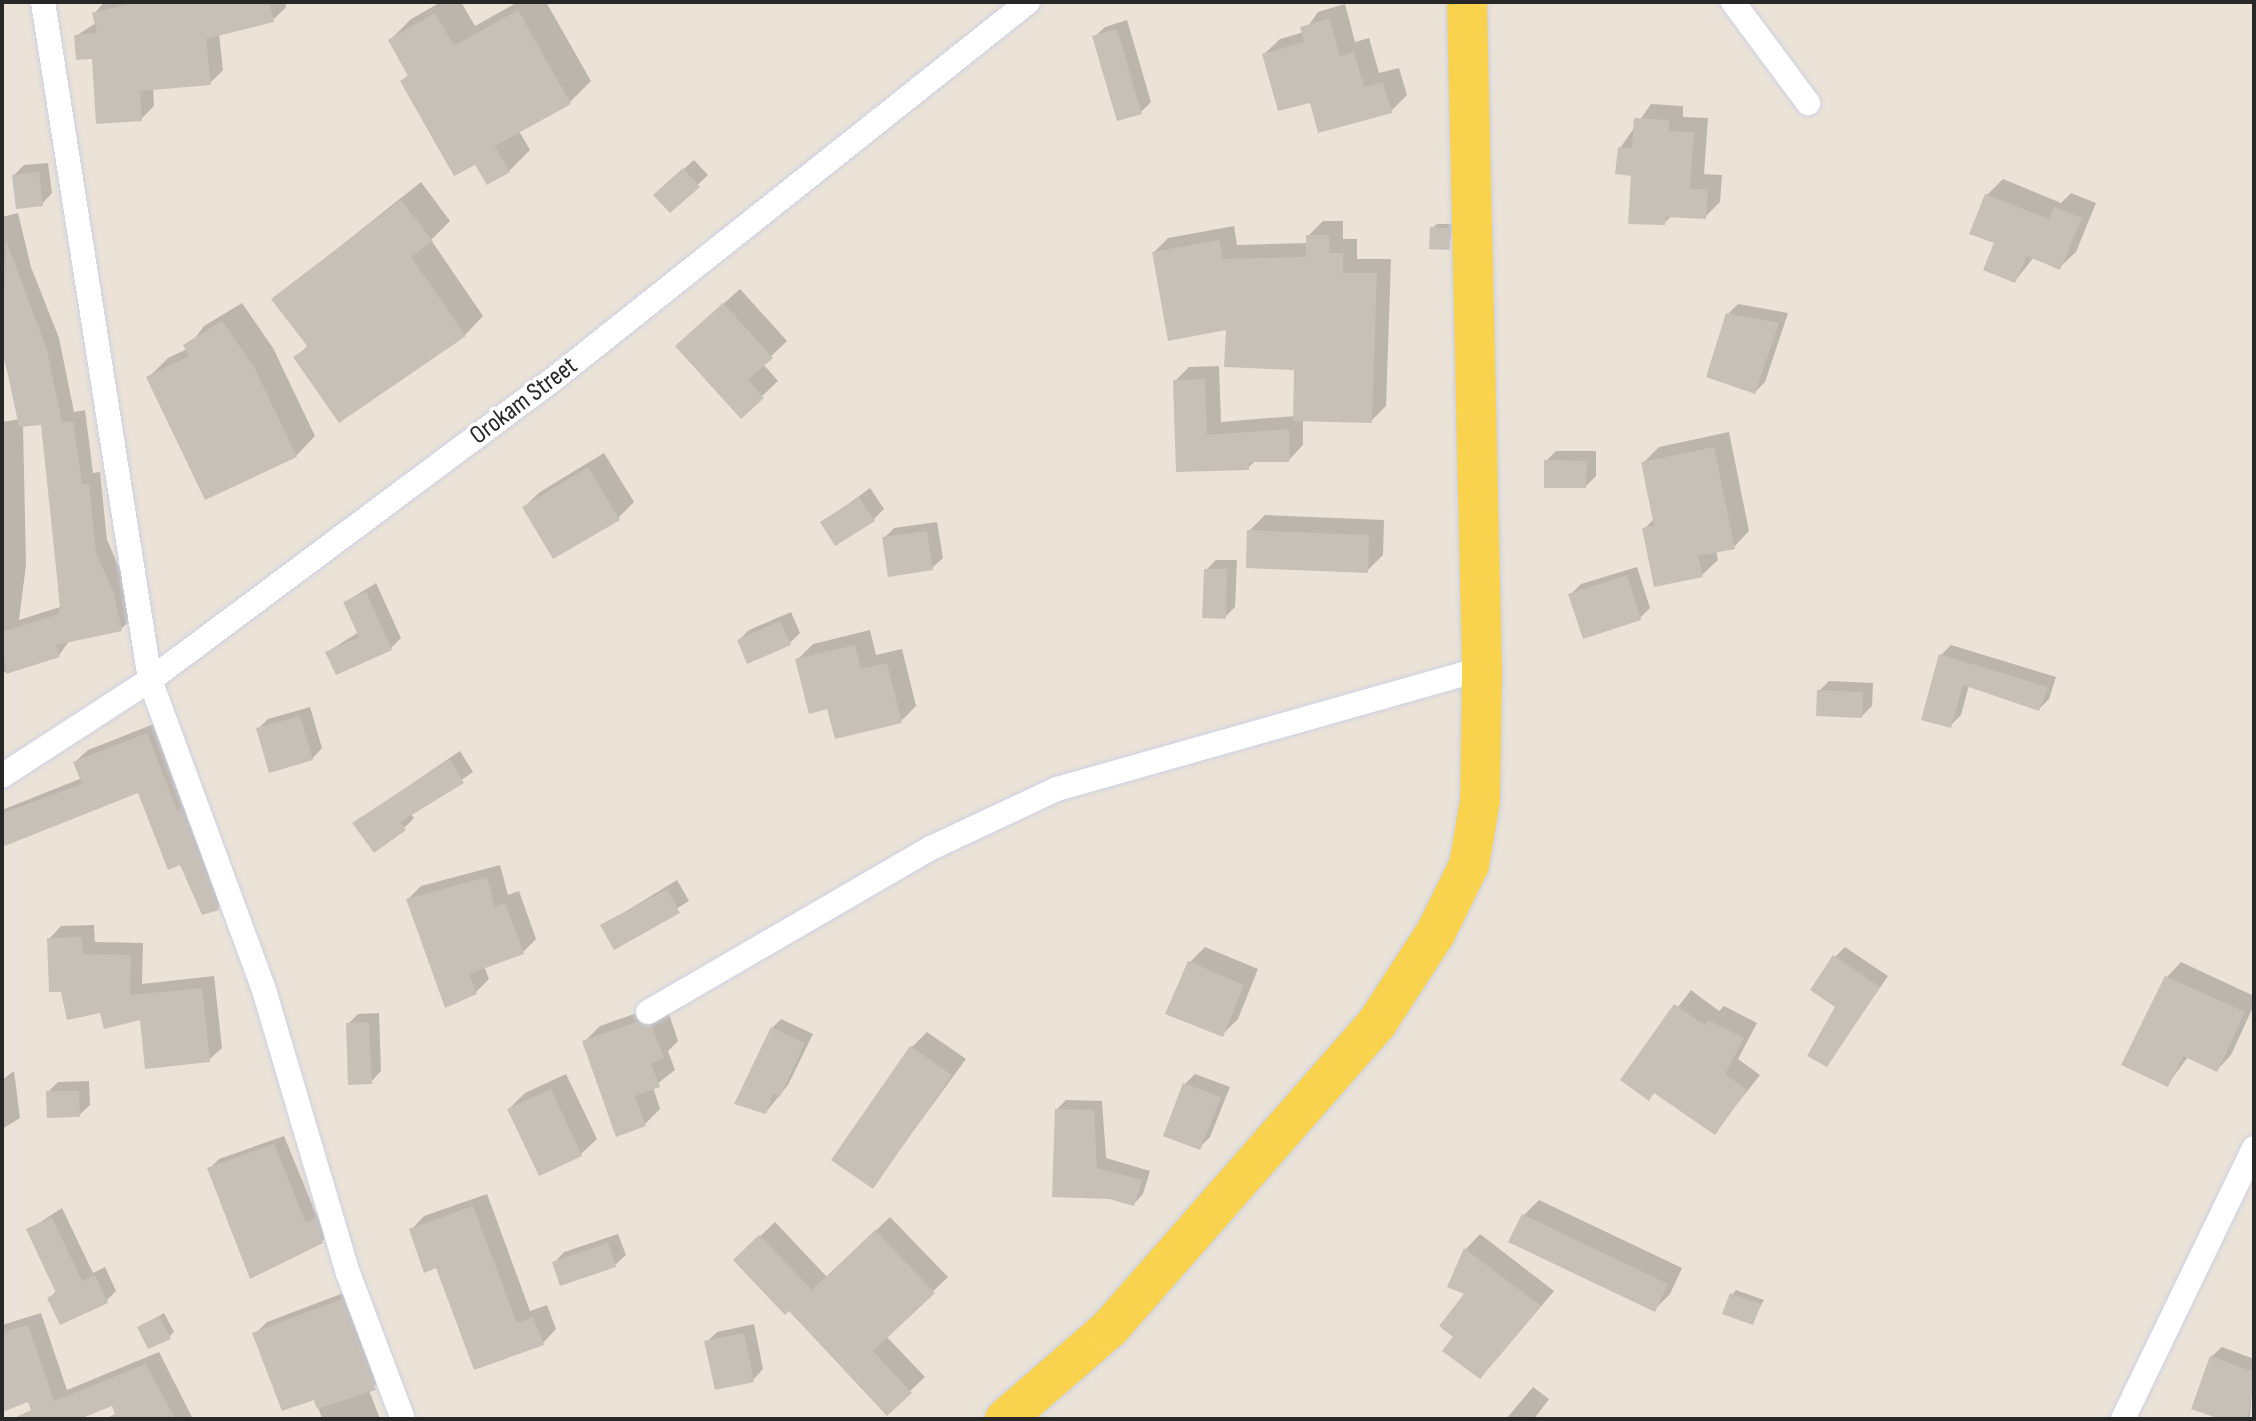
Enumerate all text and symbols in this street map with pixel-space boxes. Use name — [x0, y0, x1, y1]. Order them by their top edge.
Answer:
street label: Orokam Street — [464, 351, 584, 451]

